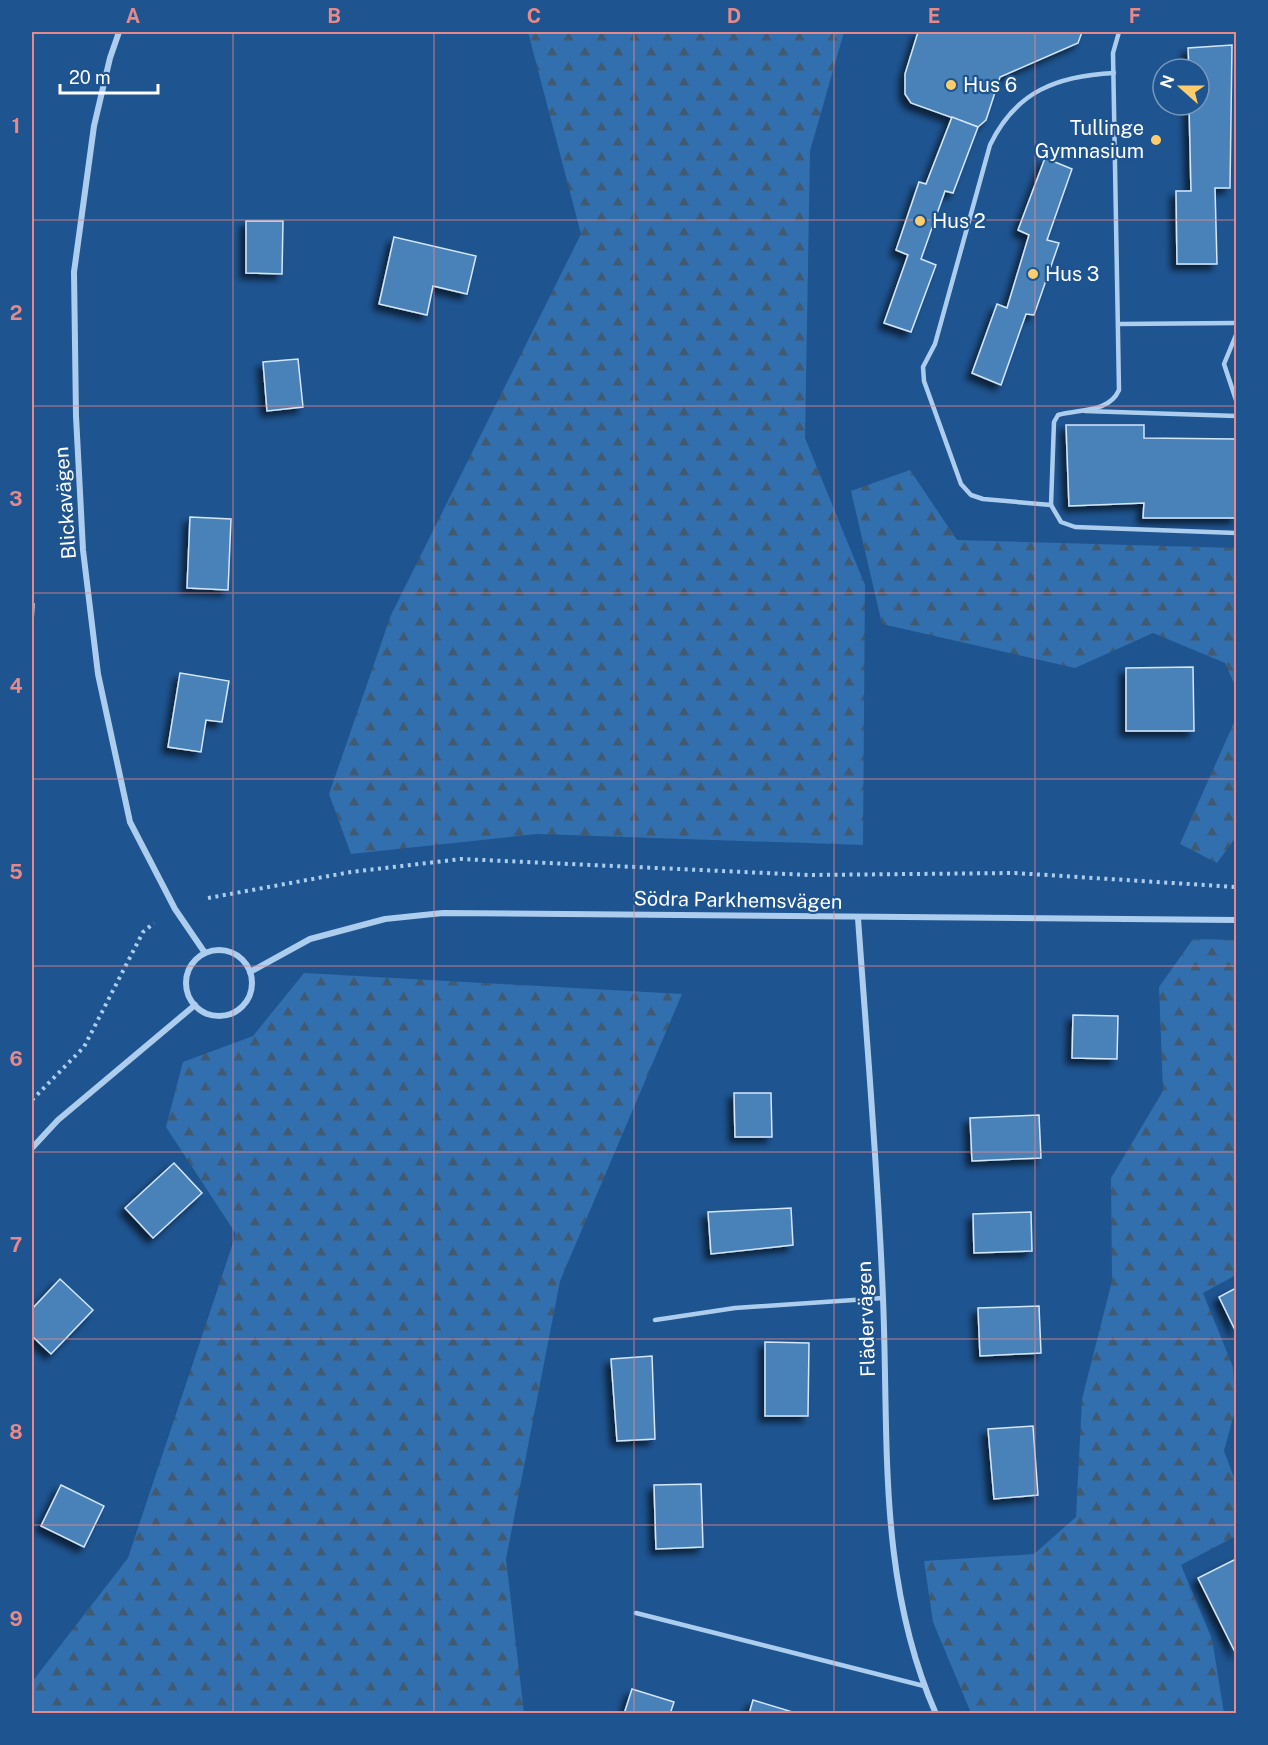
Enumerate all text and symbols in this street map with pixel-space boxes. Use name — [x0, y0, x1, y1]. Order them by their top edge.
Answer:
text: A — [126, 4, 140, 28]
text: B — [327, 4, 341, 28]
text: C — [527, 4, 541, 28]
text: D — [727, 4, 741, 28]
text: E — [928, 4, 940, 28]
text: F — [1129, 4, 1141, 28]
scale bar — [60, 57, 158, 95]
north arrow — [1151, 57, 1211, 117]
text: 20 m — [69, 67, 111, 88]
place label: Hus 6 — [963, 73, 1017, 97]
text: N — [1156, 73, 1179, 91]
marker: Hus 6 — [944, 78, 958, 92]
text: 1 — [12, 114, 20, 138]
place label: Tullinge Gymnasium — [1035, 116, 1144, 163]
marker: Tullinge Gymnasium — [1149, 133, 1163, 147]
place label: Hus 2 — [932, 209, 986, 233]
marker: Hus 2 — [913, 214, 927, 228]
place label: Hus 3 — [1045, 262, 1099, 286]
marker: Hus 3 — [1026, 267, 1040, 281]
text: 2 — [10, 301, 22, 325]
street label: Blickavägen — [49, 446, 81, 560]
text: 3 — [9, 487, 23, 511]
text: 4 — [9, 674, 23, 698]
text: 5 — [9, 860, 23, 884]
street label: Södra Parkhemsvägen — [633, 886, 843, 914]
text: 6 — [9, 1047, 23, 1071]
text: 7 — [10, 1233, 22, 1257]
street label: Flädervägen — [852, 1261, 880, 1377]
text: 8 — [9, 1420, 23, 1444]
text: 9 — [9, 1607, 23, 1631]

